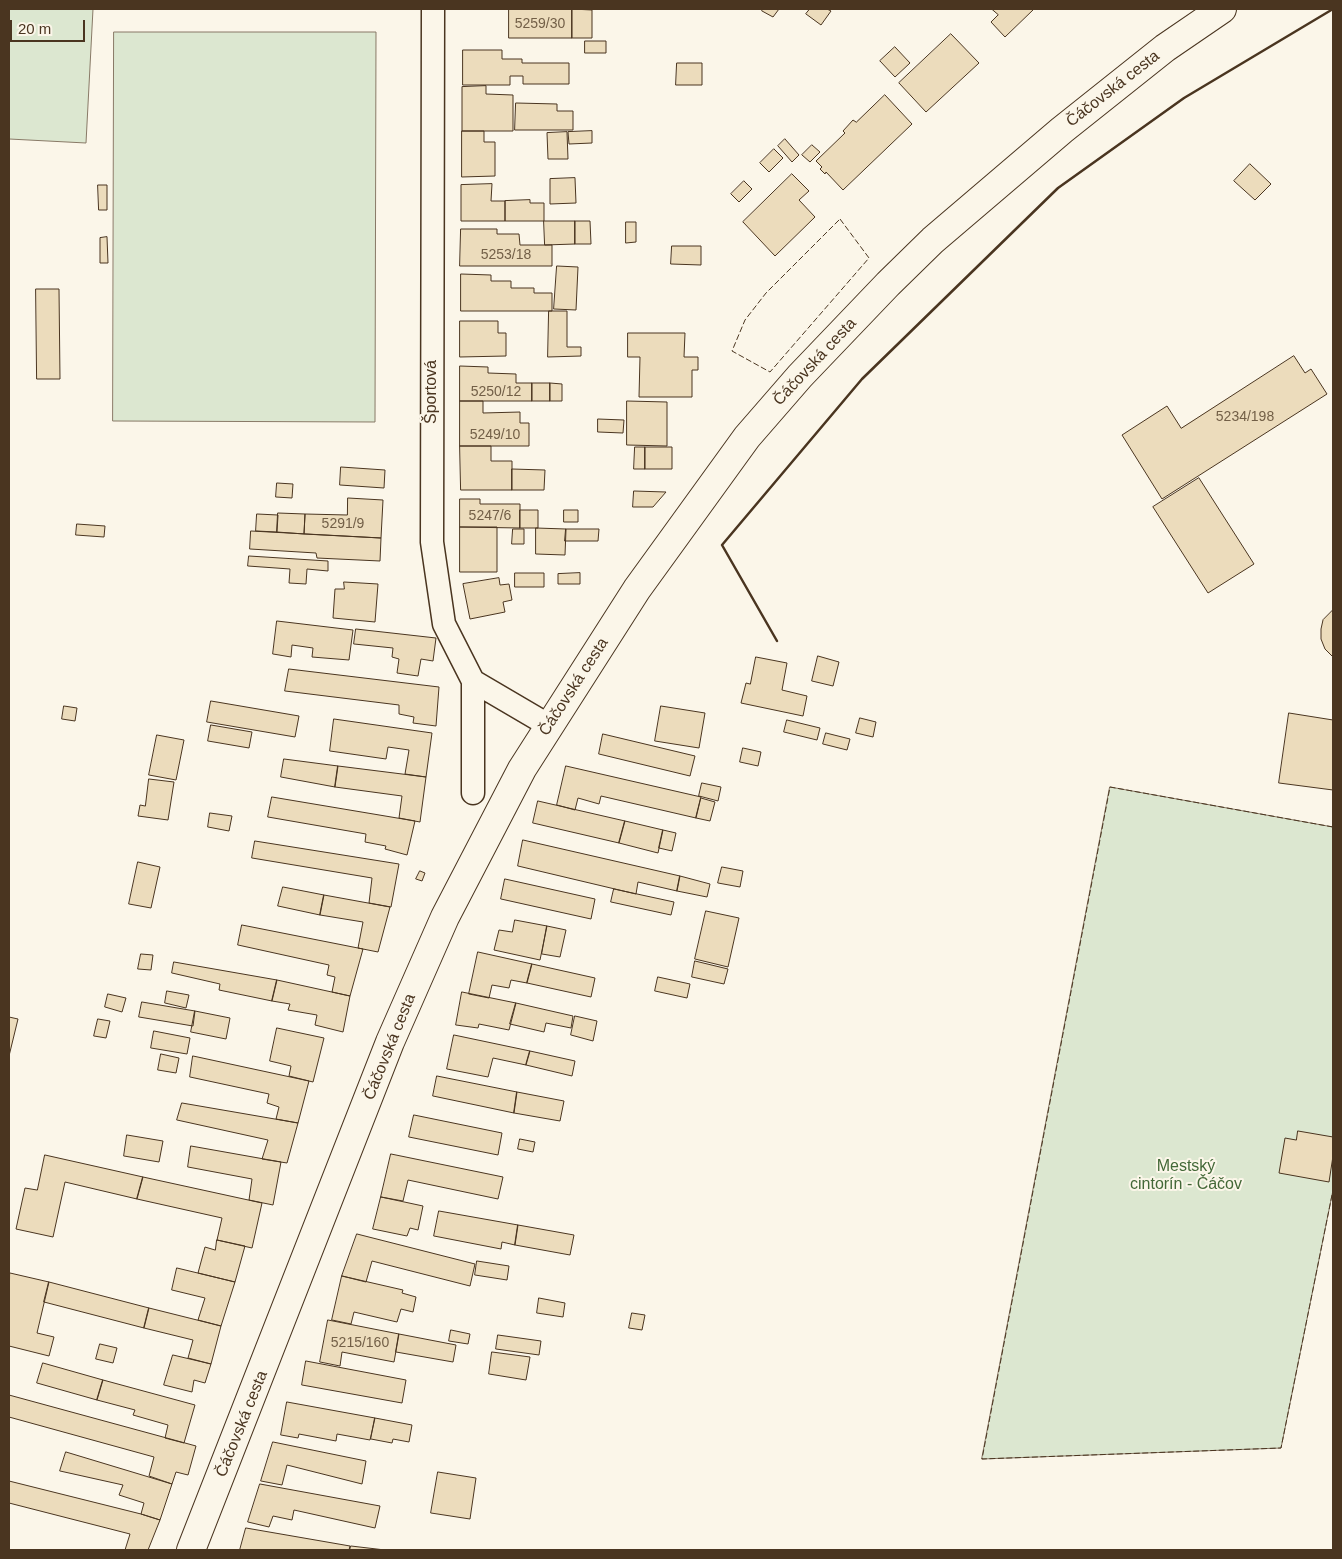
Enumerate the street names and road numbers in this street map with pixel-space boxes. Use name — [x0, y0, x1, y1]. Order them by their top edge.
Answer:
street label: Čáčovská cesta — [1063, 47, 1163, 131]
street label: Čáčovská cesta — [769, 314, 861, 410]
street label: Športová — [422, 360, 442, 424]
street label: Čáčovská cesta — [535, 634, 613, 740]
street label: Čáčovská cesta — [360, 991, 420, 1103]
street label: Čáčovská cesta — [212, 1368, 272, 1480]

